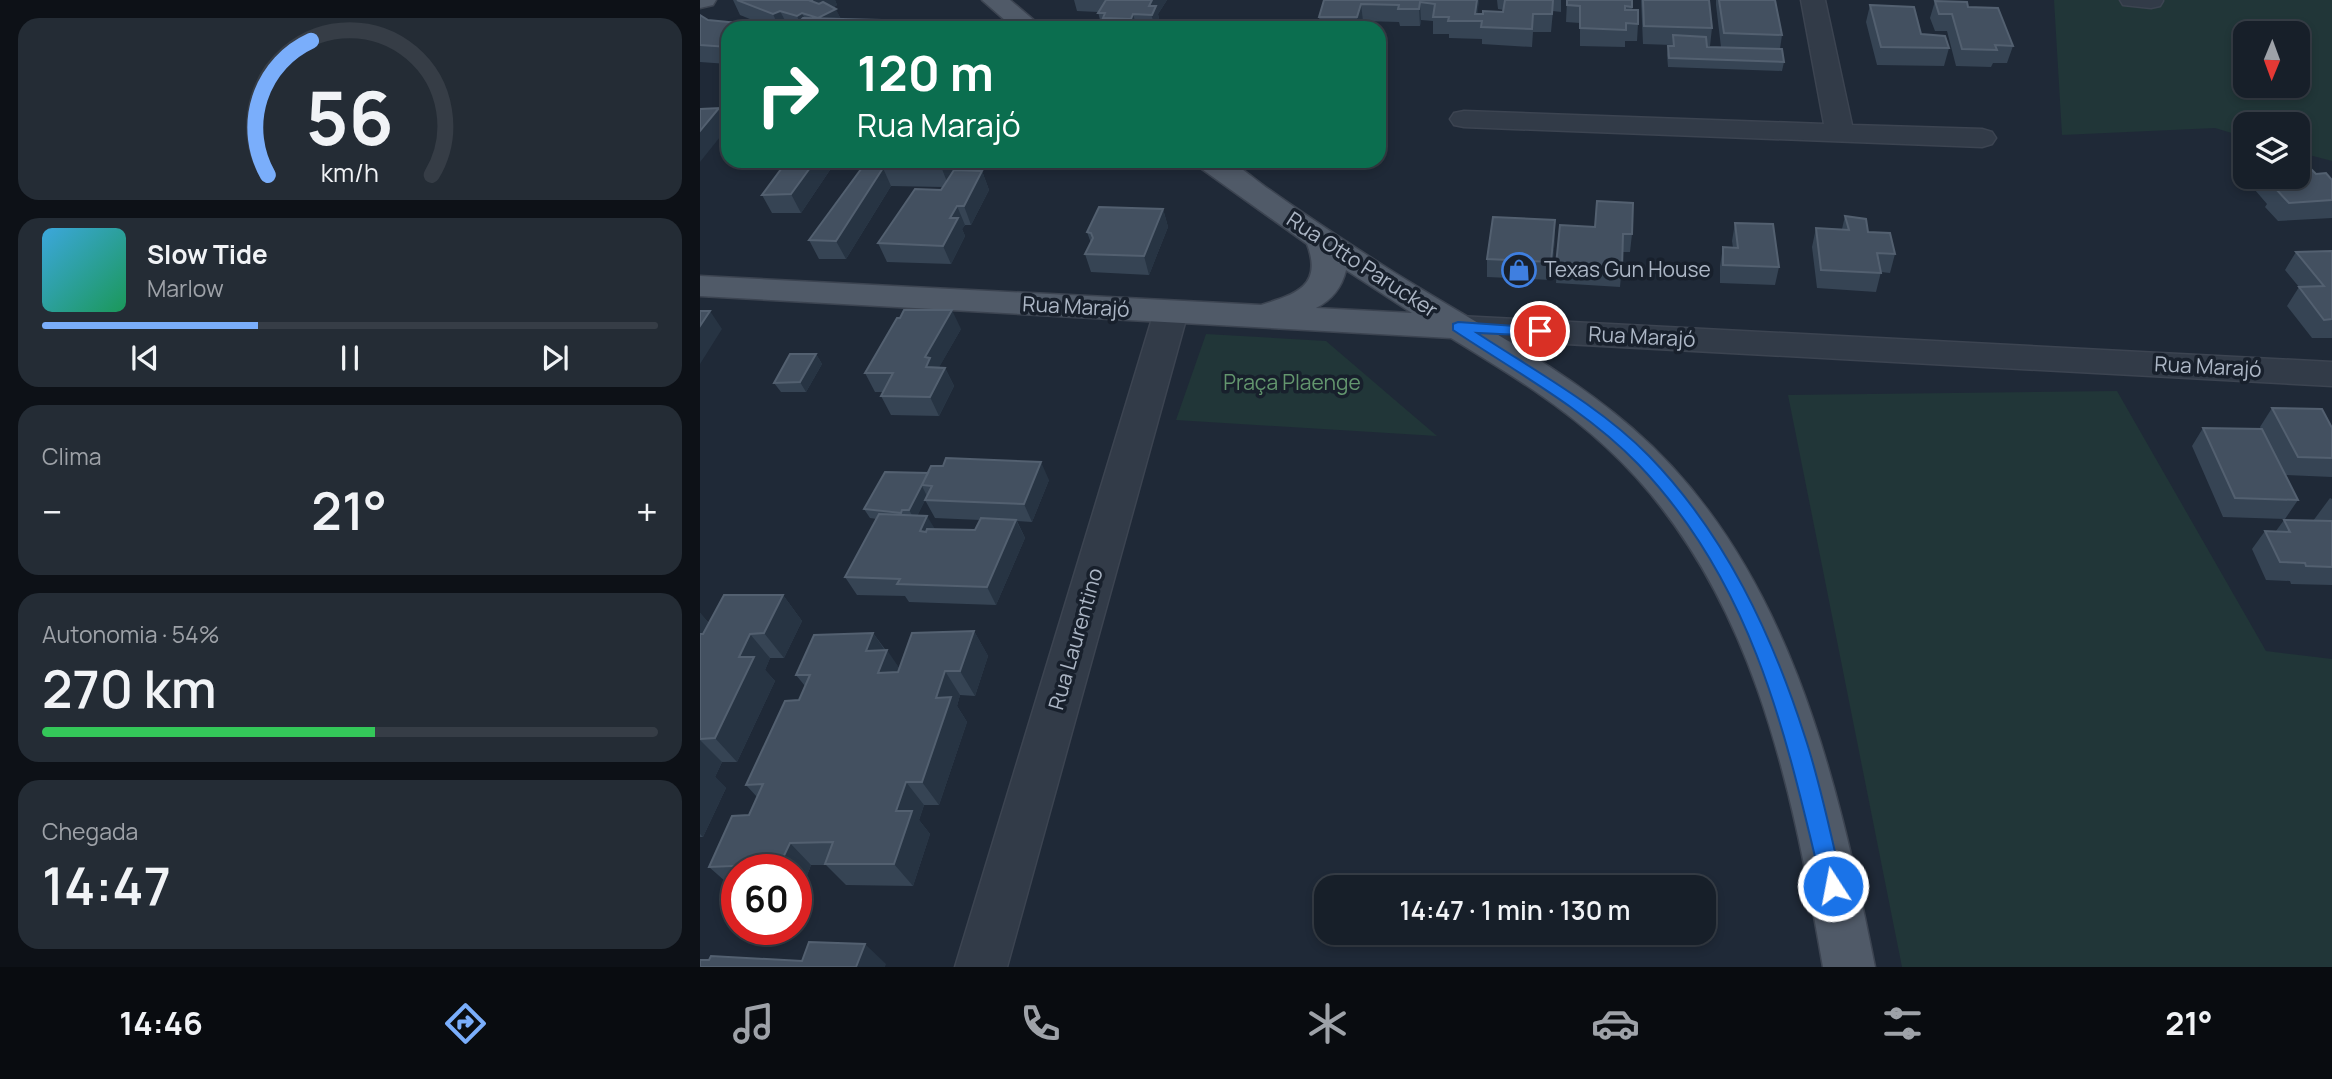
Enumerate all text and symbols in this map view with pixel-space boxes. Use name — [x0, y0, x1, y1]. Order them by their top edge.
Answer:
north arrow — [2233, 21, 2310, 98]
map controls — [2233, 21, 2310, 189]
text: 120 m — [857, 39, 994, 106]
icon: right — [742, 49, 833, 140]
text: 56 — [306, 67, 394, 167]
text: Rua Marajó — [857, 103, 1021, 147]
button: layers — [2233, 112, 2310, 189]
text: km/h — [321, 155, 379, 190]
street label: Rua Otto Parucker — [1282, 205, 1444, 324]
text: Slow Tide — [147, 236, 268, 272]
shop icon: Texas Gun House — [1500, 251, 1538, 289]
place label: Texas Gun House — [1544, 255, 1711, 283]
text: Marlow — [147, 272, 224, 304]
street label: Rua Marajó — [1022, 289, 1130, 323]
pin — [1510, 301, 1570, 361]
icon: arrive — [1521, 312, 1559, 350]
street label: Rua Marajó — [1588, 319, 1696, 353]
icon: previous — [126, 339, 164, 377]
icon: pause — [331, 339, 369, 377]
icon: next — [536, 339, 574, 377]
street label: Rua Marajó — [2154, 349, 2262, 383]
park label: Praça Plaenge — [1223, 368, 1361, 396]
text: Clima — [42, 440, 101, 472]
text: 21° — [311, 475, 387, 546]
text: − — [42, 485, 63, 537]
text: + — [636, 485, 658, 537]
street label: Rua Laurentino — [1041, 565, 1109, 713]
text: Autonomia · 54% — [42, 618, 219, 650]
text: 270 km — [42, 653, 217, 724]
text: Chegada — [42, 815, 138, 847]
position arrow — [1796, 849, 1870, 923]
text: 14:47 — [42, 850, 171, 921]
speed limit sign: 60 — [721, 854, 812, 945]
text: 14:47 · 1 min · 130 m — [1399, 892, 1631, 928]
icon: directions — [441, 999, 490, 1048]
icon: music — [729, 999, 778, 1048]
icon: phone — [1016, 999, 1065, 1048]
icon: climate — [1303, 999, 1352, 1048]
icon: car — [1591, 999, 1640, 1048]
icon: filters — [1878, 999, 1927, 1048]
text: 14:46 — [119, 1001, 203, 1045]
text: 21° — [2165, 1001, 2213, 1045]

